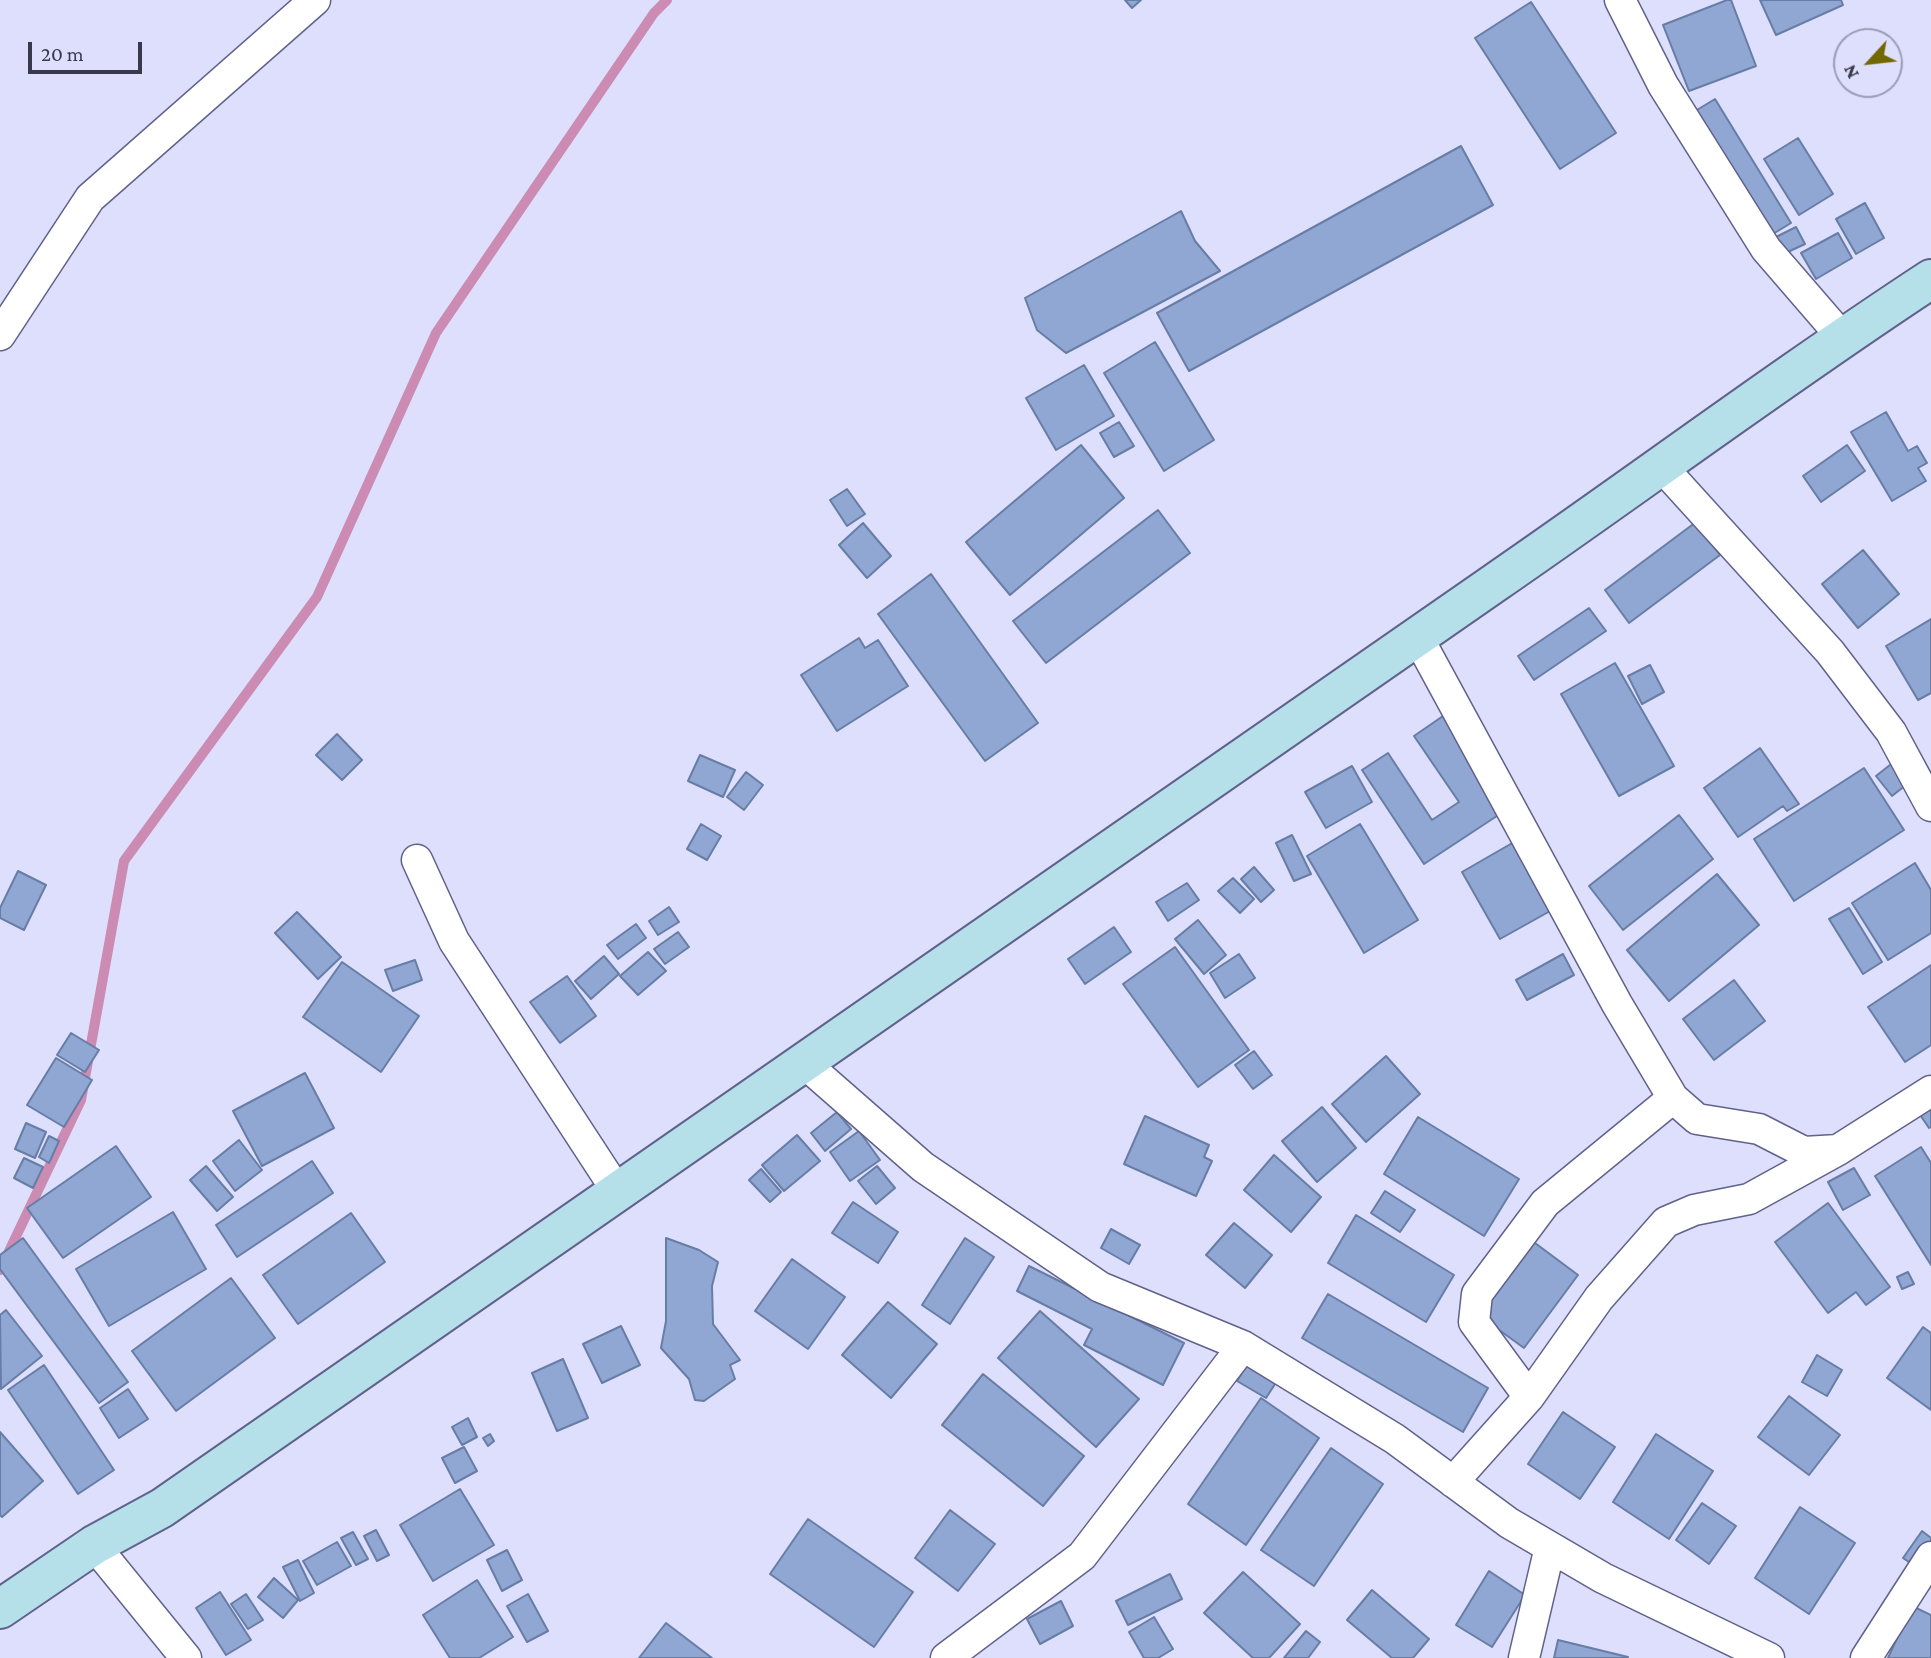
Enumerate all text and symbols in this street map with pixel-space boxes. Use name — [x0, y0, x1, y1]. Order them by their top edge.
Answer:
scale bar — [32, 28, 145, 72]
north arrow — [1833, 28, 1903, 98]
text: 20 m — [41, 42, 84, 66]
text: N — [1838, 61, 1863, 82]

